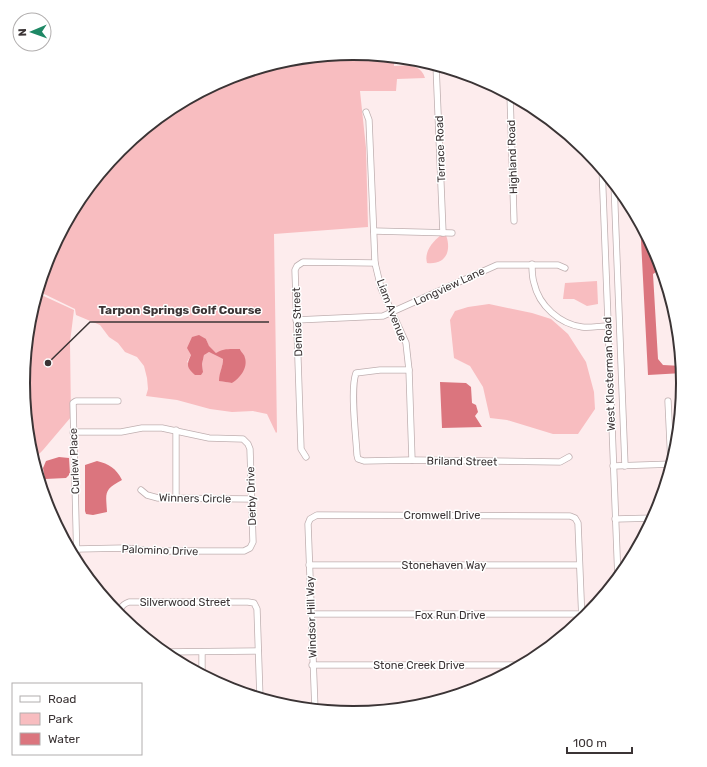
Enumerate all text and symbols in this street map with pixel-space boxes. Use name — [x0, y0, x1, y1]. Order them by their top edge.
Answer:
north arrow — [12, 12, 52, 52]
text: N — [16, 28, 29, 37]
street label: Terrace Road — [433, 115, 448, 183]
street label: Highland Road — [505, 120, 520, 194]
street label: Longview Lane — [412, 264, 487, 309]
street label: Liam Avenue — [374, 277, 409, 343]
street label: Denise Street — [290, 286, 305, 357]
callout: Tarpon Springs Golf Course — [90, 298, 269, 322]
text: Tarpon Springs Golf Course — [99, 303, 261, 317]
street label: West Klosterman Road — [601, 317, 618, 431]
street label: Curlew Place — [67, 428, 82, 494]
street label: Briland Street — [427, 454, 498, 469]
street label: Derby Drive — [244, 466, 259, 526]
street label: Winners Circle — [159, 491, 231, 506]
street label: Cromwell Drive — [404, 509, 480, 522]
street label: Palomino Drive — [121, 543, 198, 558]
street label: Stonehaven Way — [402, 559, 486, 572]
street label: Windsor Hill Way — [304, 576, 319, 658]
street label: Silverwood Street — [140, 596, 231, 609]
street label: Fox Run Drive — [415, 609, 485, 622]
street label: Stone Creek Drive — [373, 659, 465, 672]
legend — [12, 683, 142, 755]
text: Road — [48, 692, 76, 706]
text: Park — [48, 712, 74, 726]
scale bar — [567, 729, 632, 755]
text: Water — [48, 732, 80, 746]
text: 100 m — [573, 736, 607, 750]

